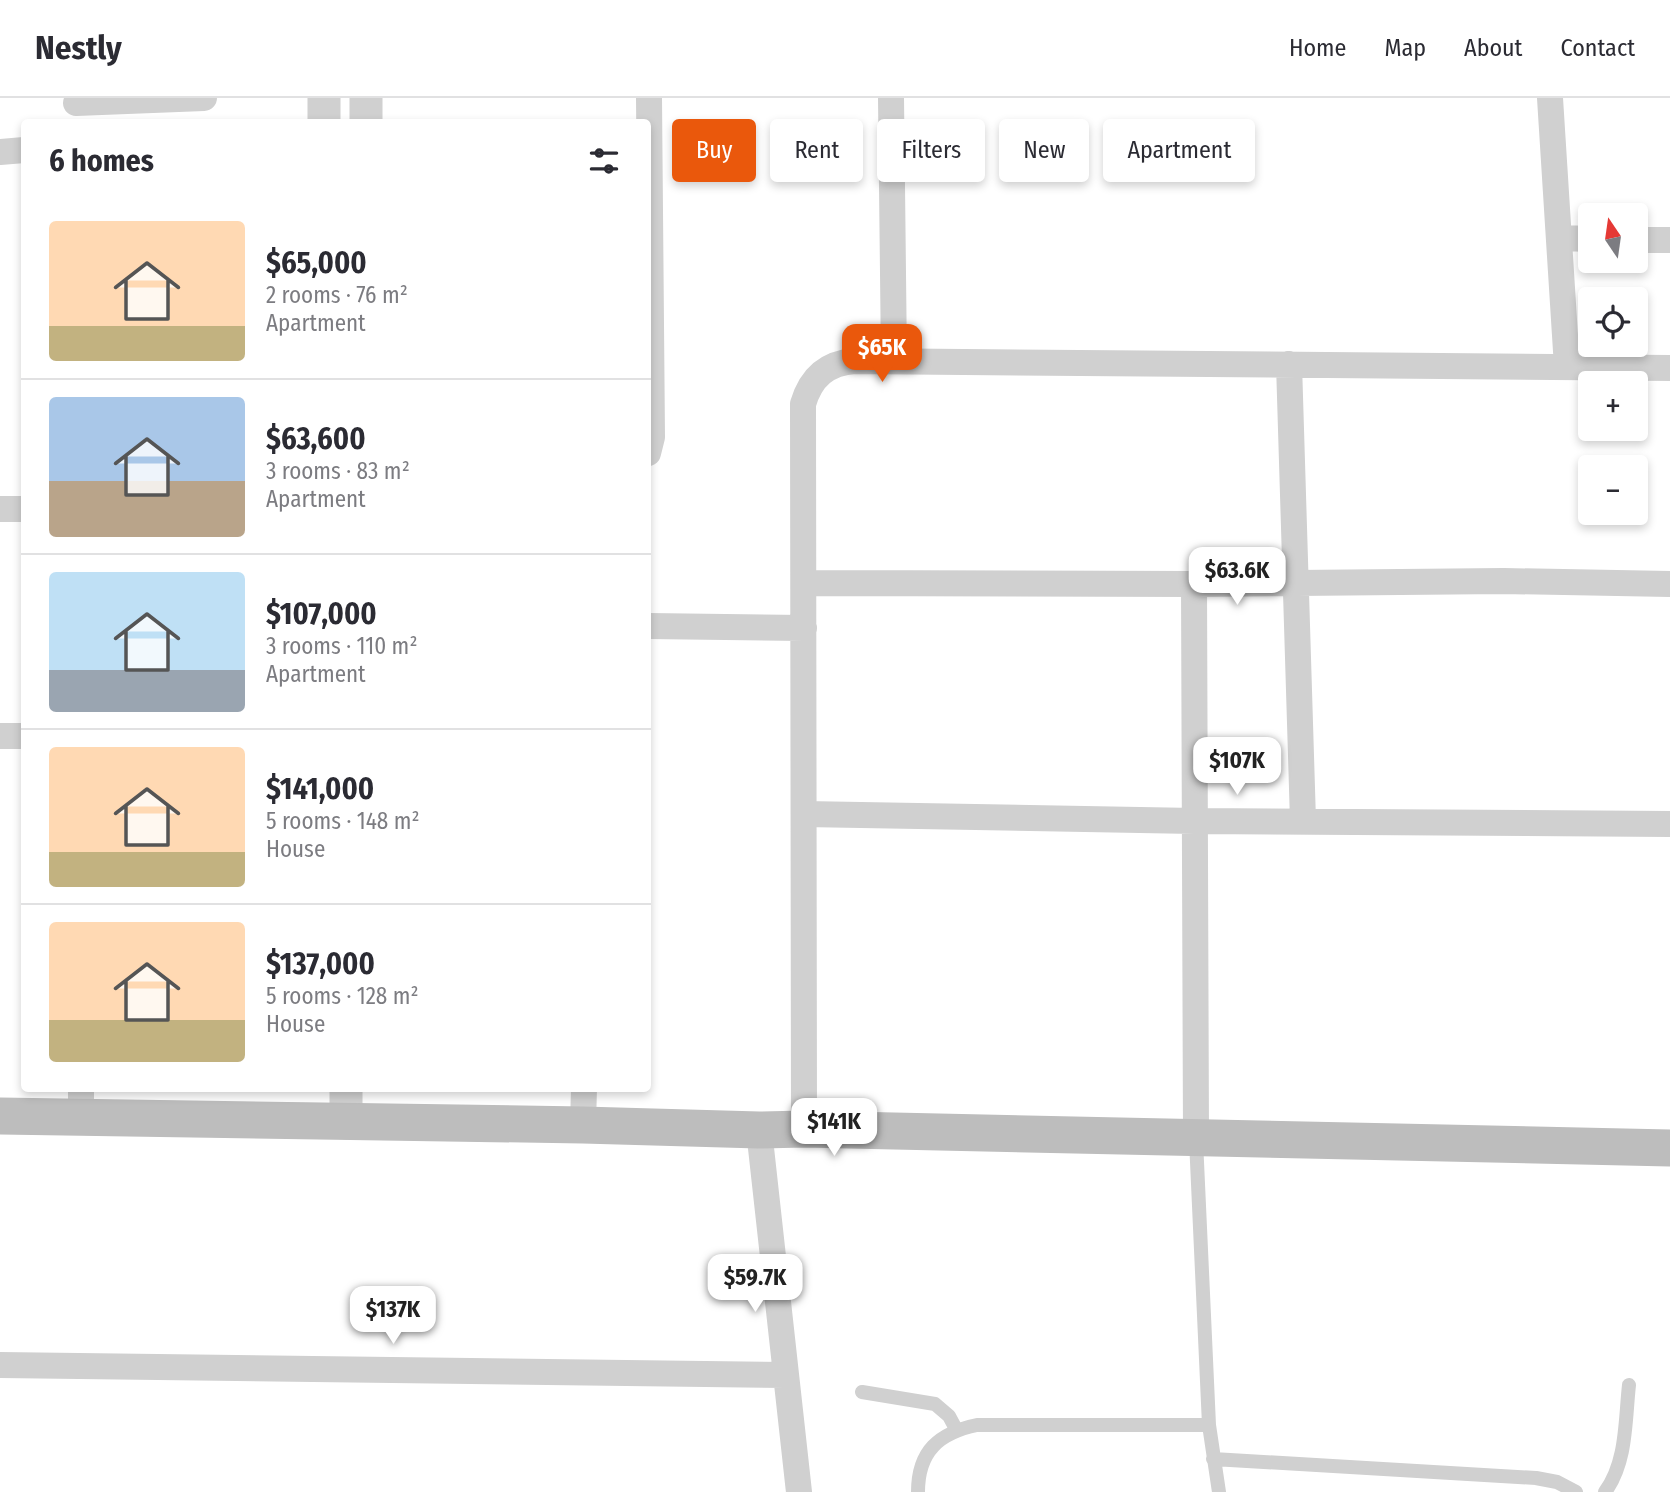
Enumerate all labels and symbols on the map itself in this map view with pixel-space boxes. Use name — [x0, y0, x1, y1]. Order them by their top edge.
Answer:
north arrow — [1578, 203, 1648, 273]
pin: $65K — [841, 324, 923, 384]
pin: $63.6K — [1180, 547, 1294, 607]
pin: $107K — [1188, 738, 1286, 797]
pin: $141K — [785, 1098, 883, 1158]
pin: $59.7K — [698, 1254, 812, 1314]
pin: $137K — [344, 1286, 442, 1346]

